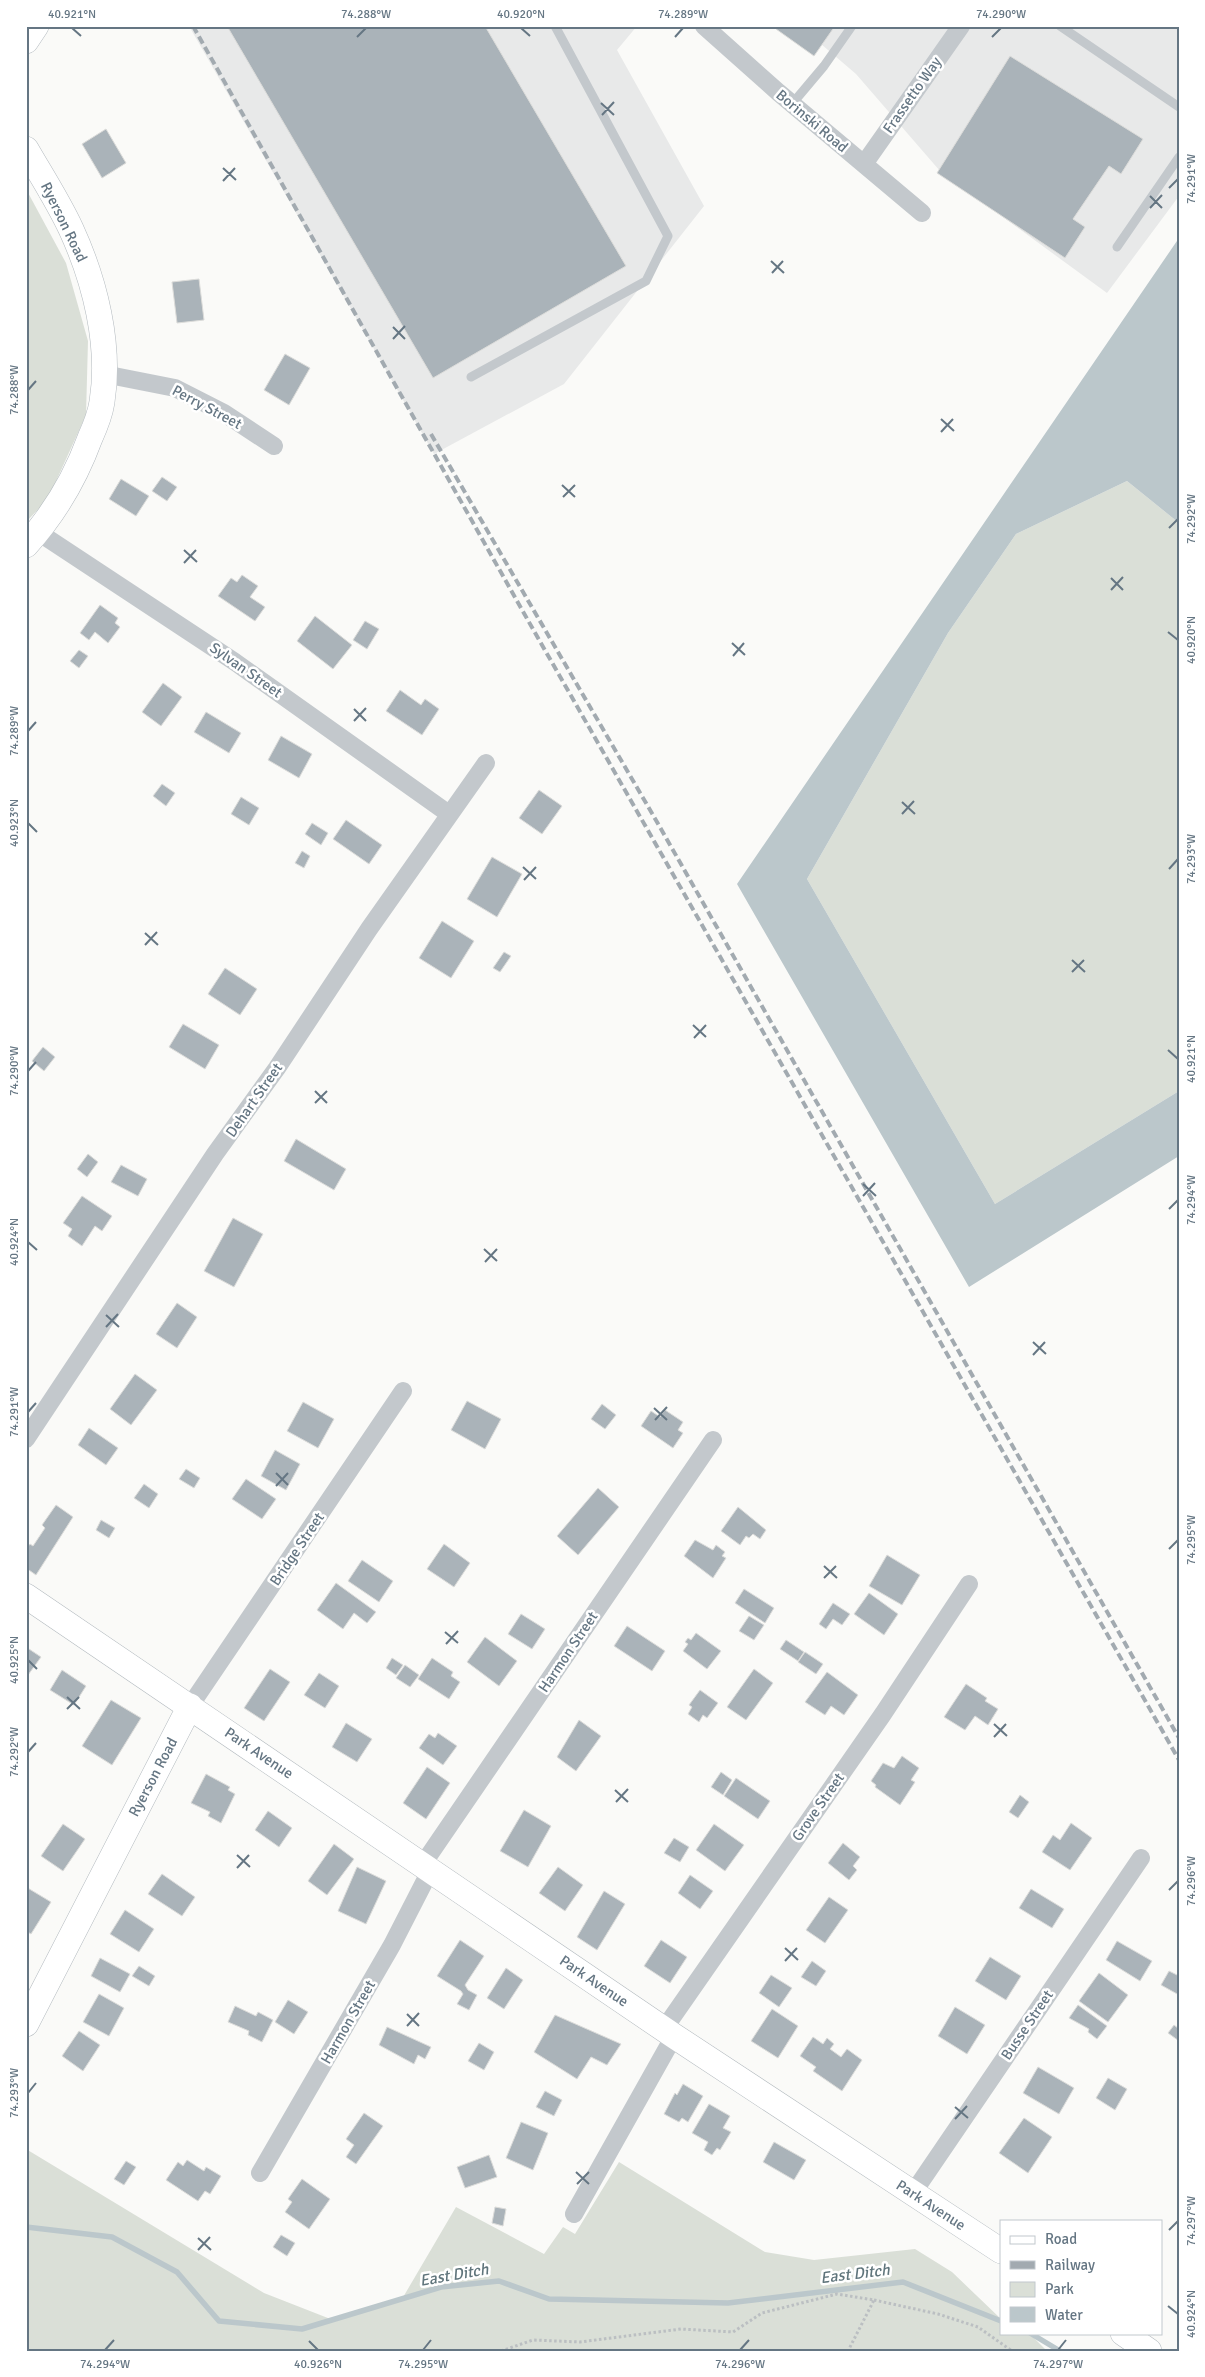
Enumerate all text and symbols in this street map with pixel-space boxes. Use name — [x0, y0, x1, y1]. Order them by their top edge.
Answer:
text: 40.921°N — [48, 7, 96, 22]
text: 74.288°W — [341, 7, 391, 22]
text: 40.920°N — [497, 7, 545, 22]
text: 74.289°W — [658, 7, 708, 22]
text: 74.290°W — [976, 7, 1026, 22]
street label: Frassetto Way — [879, 53, 945, 137]
street label: Borinski Road — [772, 86, 852, 156]
text: 74.291°W — [1184, 154, 1199, 204]
street label: Ryerson Road — [37, 179, 91, 265]
text: 74.288°W — [7, 365, 22, 415]
street label: Perry Street — [169, 381, 245, 433]
text: 74.292°W — [1184, 494, 1199, 544]
text: 40.920°N — [1184, 616, 1199, 664]
street label: Sylvan Street — [206, 638, 286, 702]
text: 74.289°W — [7, 706, 22, 756]
text: 40.923°N — [7, 799, 22, 847]
text: 74.293°W — [1184, 834, 1199, 884]
text: 40.921°N — [1184, 1035, 1199, 1083]
text: 74.290°W — [7, 1046, 22, 1096]
street label: Dehart Street — [222, 1059, 286, 1141]
text: 74.294°W — [1184, 1175, 1199, 1225]
text: 40.924°N — [7, 1218, 22, 1266]
text: 74.291°W — [7, 1387, 22, 1437]
street label: Bridge Street — [266, 1509, 328, 1589]
text: 74.295°W — [1184, 1515, 1199, 1565]
street label: Harmon Street — [534, 1608, 602, 1696]
text: 40.925°N — [7, 1636, 22, 1684]
street label: Park Avenue — [221, 1723, 297, 1783]
text: 74.292°W — [7, 1727, 22, 1777]
street label: Ryerson Road — [125, 1734, 181, 1820]
street label: Grove Street — [788, 1769, 848, 1845]
text: 74.296°W — [1184, 1856, 1199, 1906]
street label: Park Avenue — [556, 1951, 632, 2011]
street label: Harmon Street — [317, 1977, 379, 2067]
street label: Busse Street — [997, 1987, 1057, 2063]
text: 74.293°W — [7, 2068, 22, 2118]
street label: Park Avenue — [893, 2176, 969, 2234]
text: 74.297°W — [1184, 2196, 1199, 2246]
legend — [1000, 2220, 1162, 2334]
text: Road — [1045, 2230, 1077, 2248]
text: Railway — [1045, 2256, 1095, 2274]
water label: East Ditch — [418, 2259, 491, 2291]
water label: East Ditch — [819, 2260, 892, 2288]
text: Park — [1045, 2280, 1074, 2298]
text: 40.924°N — [1184, 2290, 1199, 2338]
text: Water — [1045, 2306, 1083, 2324]
text: 74.294°W — [80, 2357, 130, 2372]
text: 40.926°N — [294, 2357, 342, 2372]
text: 74.295°W — [398, 2357, 448, 2372]
text: 74.296°W — [715, 2357, 765, 2372]
text: 74.297°W — [1033, 2357, 1083, 2372]

